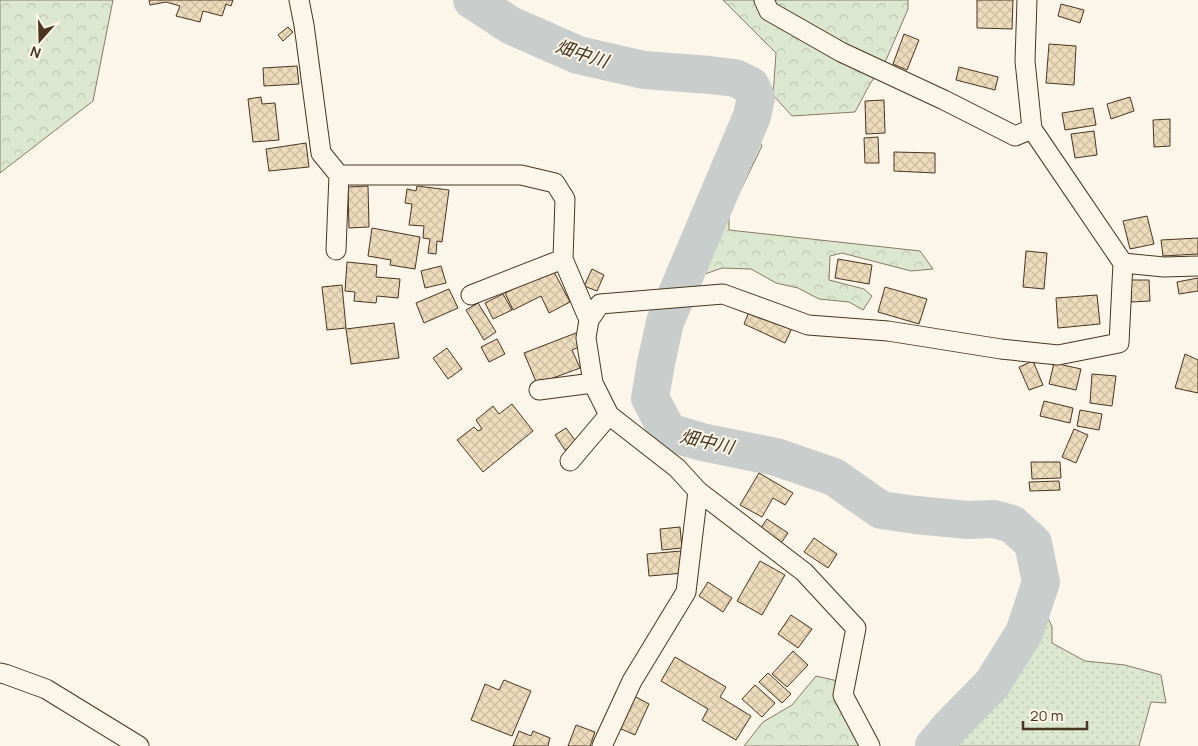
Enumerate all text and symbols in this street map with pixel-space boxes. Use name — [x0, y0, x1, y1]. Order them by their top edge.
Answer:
north arrow — [15, 15, 65, 65]
water label: 畑中川 — [553, 33, 613, 73]
text: N — [27, 42, 43, 63]
water label: 畑中川 — [678, 423, 738, 459]
scale bar — [1023, 698, 1087, 730]
text: 20 m — [1030, 705, 1063, 726]

